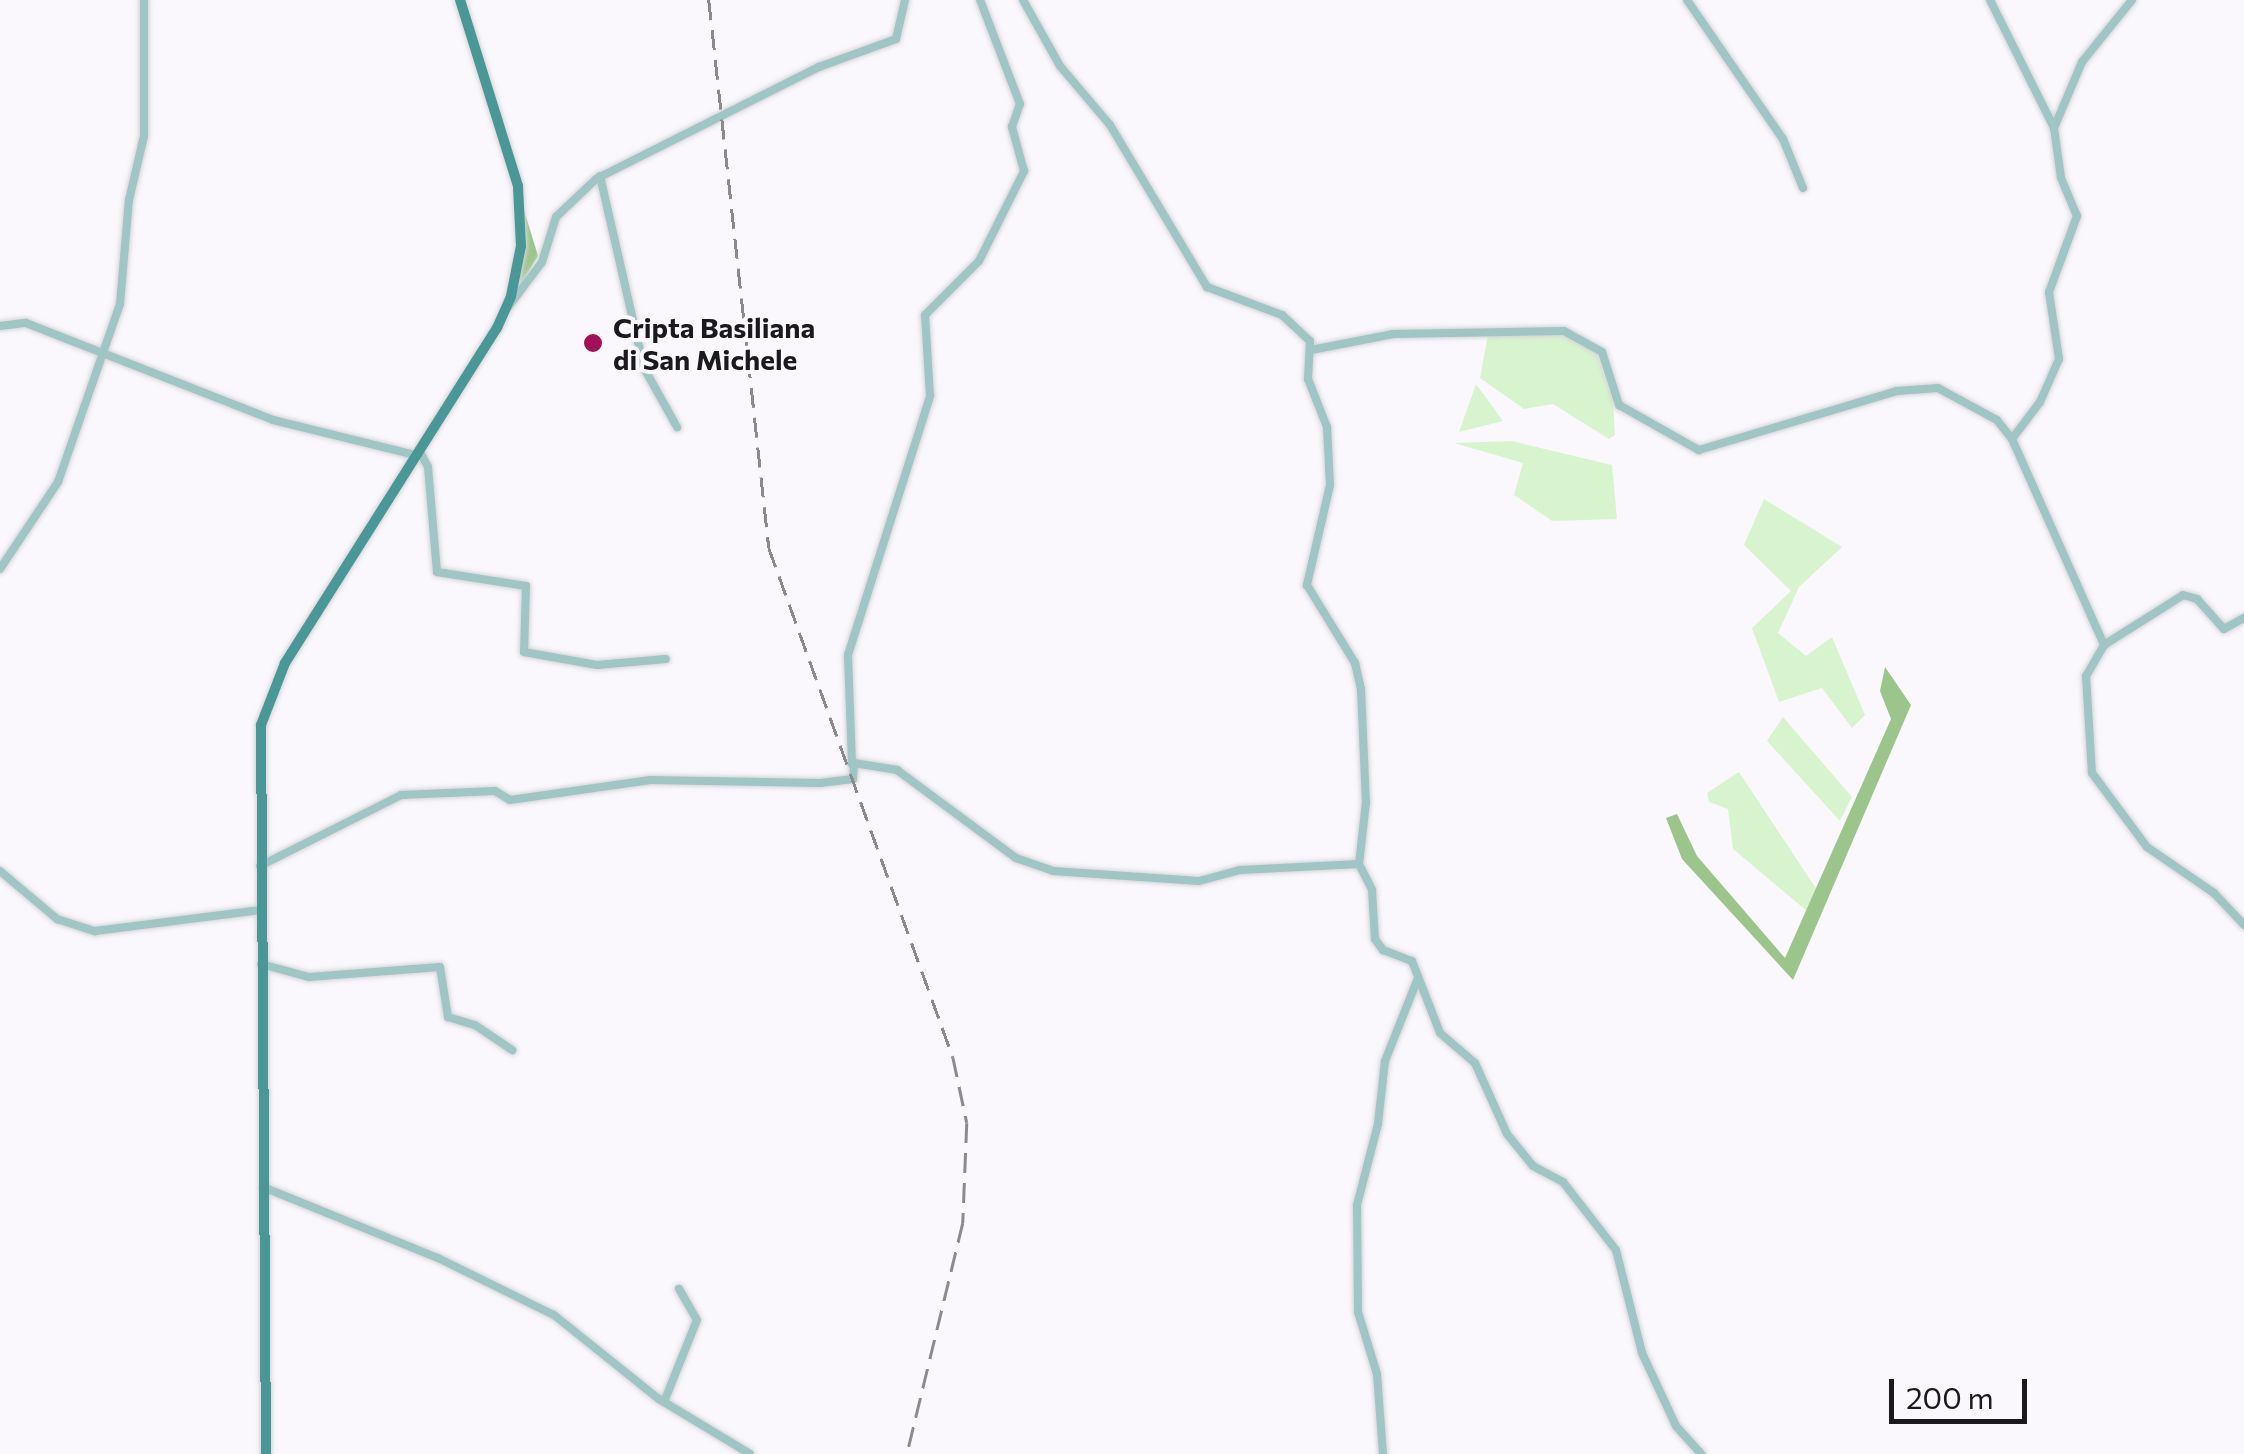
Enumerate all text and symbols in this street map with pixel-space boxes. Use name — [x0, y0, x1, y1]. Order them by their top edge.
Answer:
place label: Cripta Basiliana di San Michele — [613, 310, 815, 376]
marker: Cripta Basiliana di San Michele — [582, 332, 604, 354]
scale bar — [1894, 1359, 2032, 1421]
text: 200 m — [1906, 1378, 1994, 1415]

